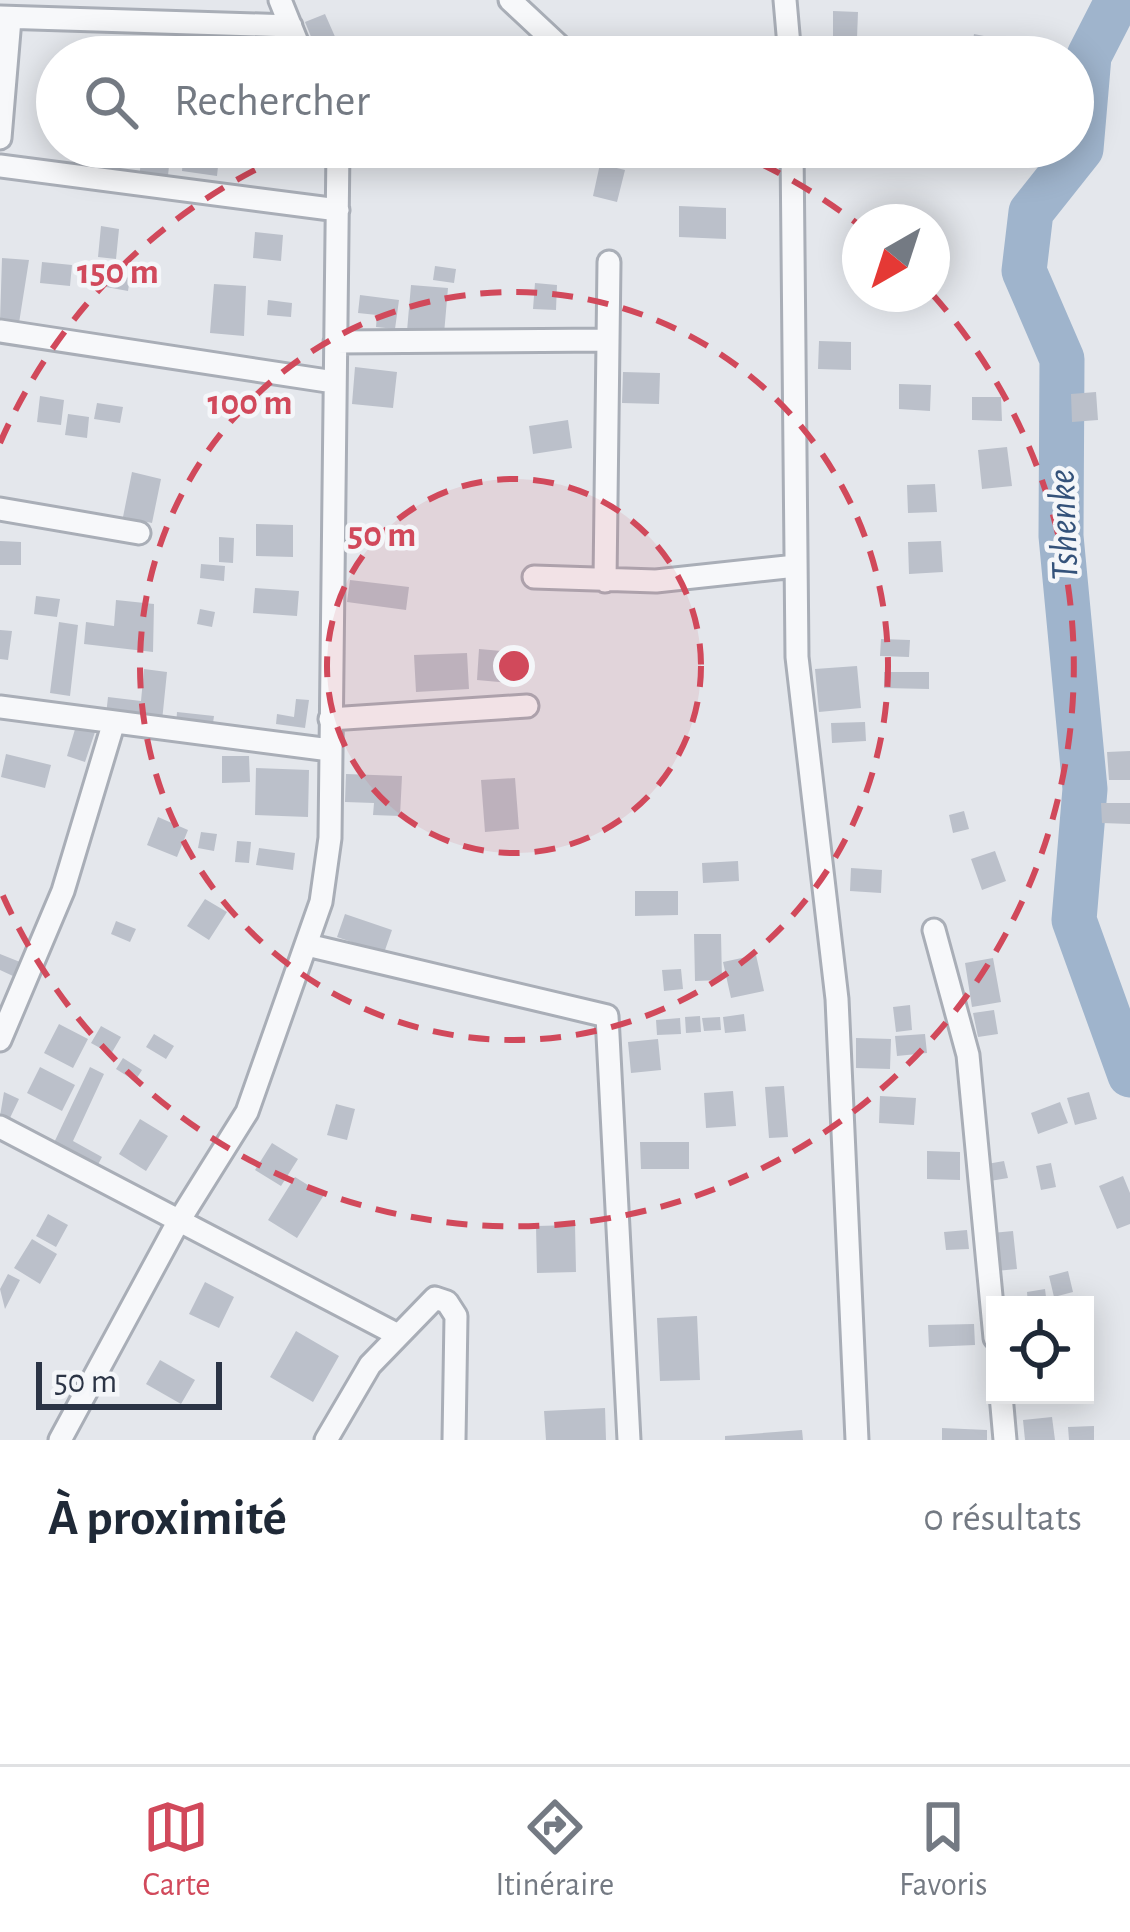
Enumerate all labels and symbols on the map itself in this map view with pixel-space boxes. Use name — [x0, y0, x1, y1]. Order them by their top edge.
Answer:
north arrow — [842, 204, 950, 312]
text: 150 m — [77, 254, 159, 290]
text: 100 m — [208, 385, 292, 421]
water label: Tshenke — [1043, 468, 1085, 582]
text: 50 m — [348, 517, 416, 553]
centre of rings — [493, 645, 535, 687]
scale bar — [36, 1356, 222, 1409]

